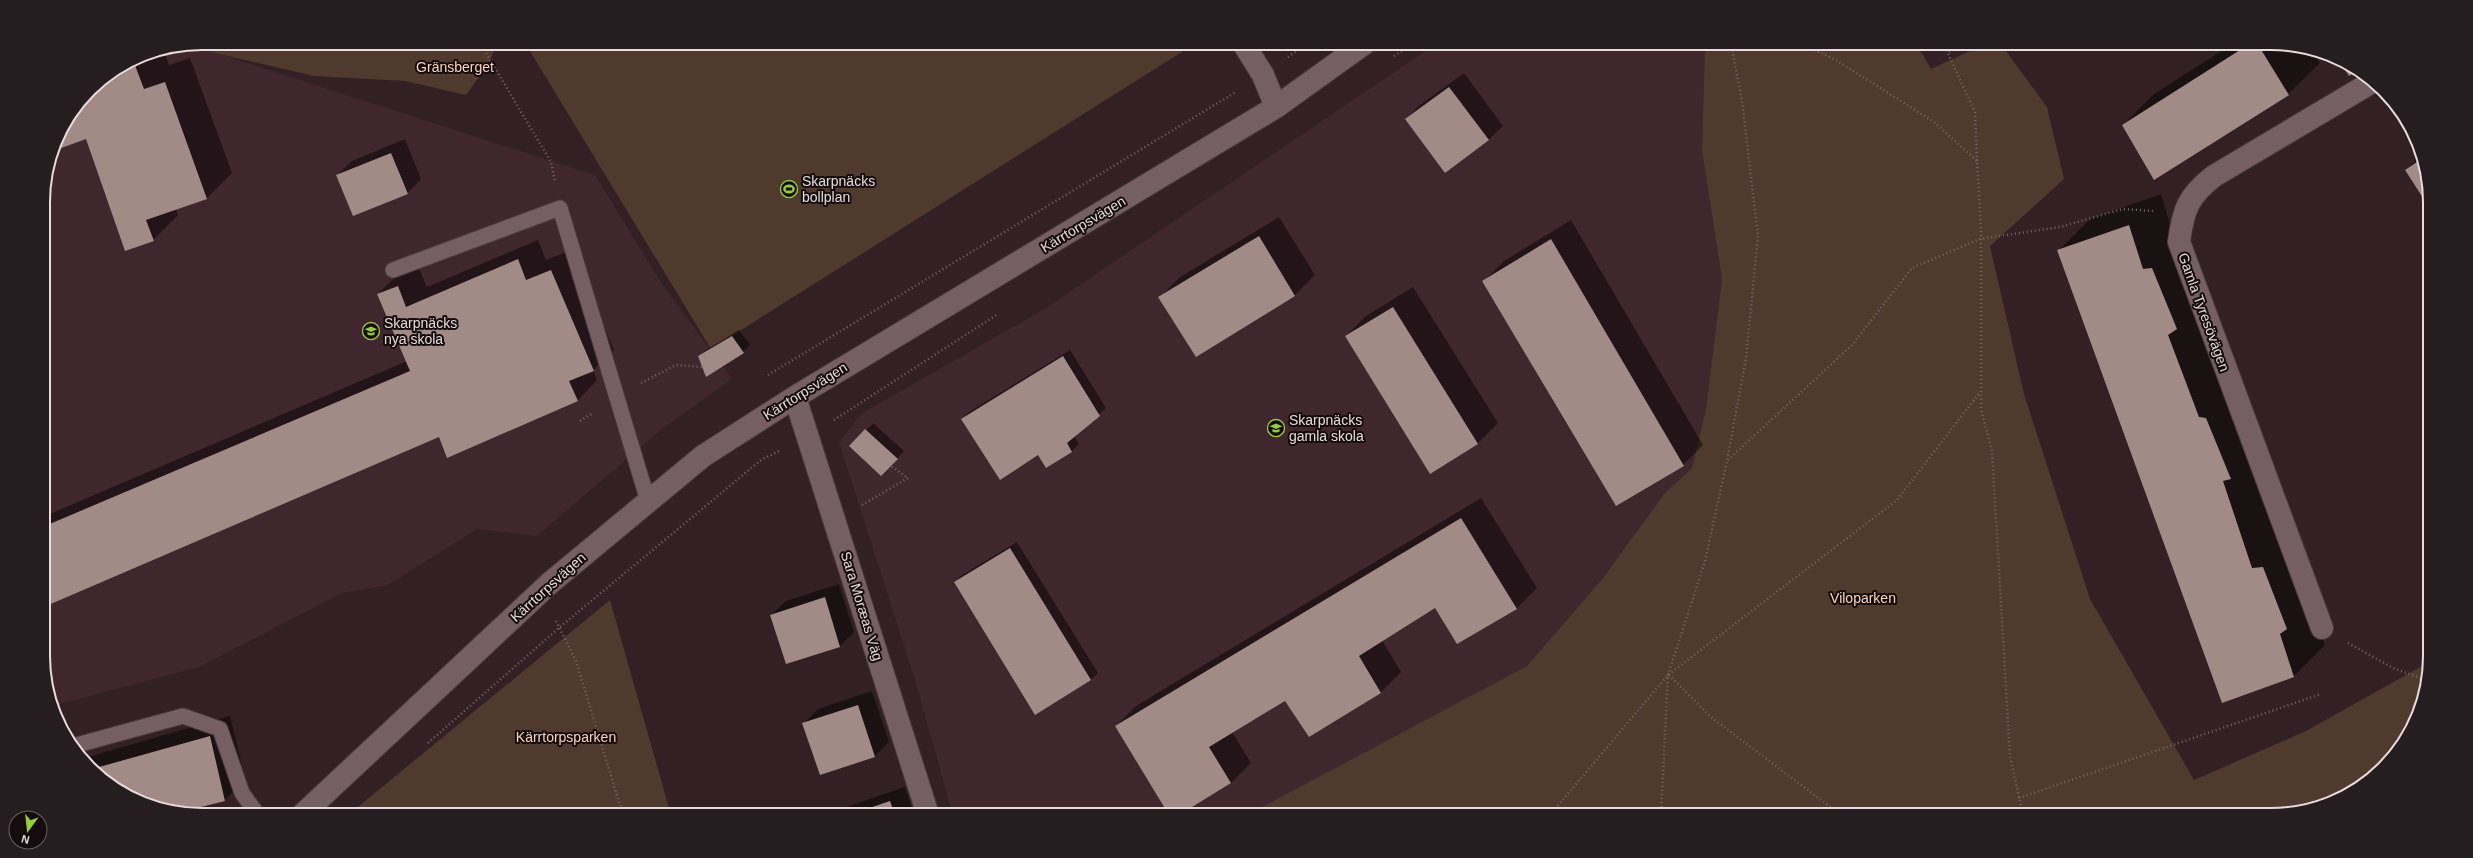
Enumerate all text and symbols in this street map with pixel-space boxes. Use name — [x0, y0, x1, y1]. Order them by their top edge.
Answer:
park label: Gränsberget — [416, 59, 494, 75]
place label: Skarpnäcks bollplan — [802, 173, 875, 205]
sports icon: Skarpnäcks bollplan — [779, 179, 799, 199]
street label: Kärrtorpsvägen — [1038, 192, 1128, 256]
street label: Gamla Tyresövägen — [2175, 251, 2233, 373]
place label: Skarpnäcks nya skola — [384, 315, 457, 347]
school or university icon: Skarpnäcks nya skola — [361, 321, 381, 341]
street label: Kärrtorpsvägen — [760, 359, 850, 423]
place label: Skarpnäcks gamla skola — [1289, 412, 1364, 444]
school or university icon: Skarpnäcks gamla skola — [1266, 418, 1286, 438]
street label: Kärrtorpsvägen — [507, 549, 589, 625]
street label: Sara Moræas Väg — [838, 549, 886, 663]
park label: Viloparken — [1830, 590, 1896, 606]
park label: Kärrtorpsparken — [516, 729, 616, 745]
north arrow — [8, 810, 48, 850]
text: N — [20, 833, 31, 846]

